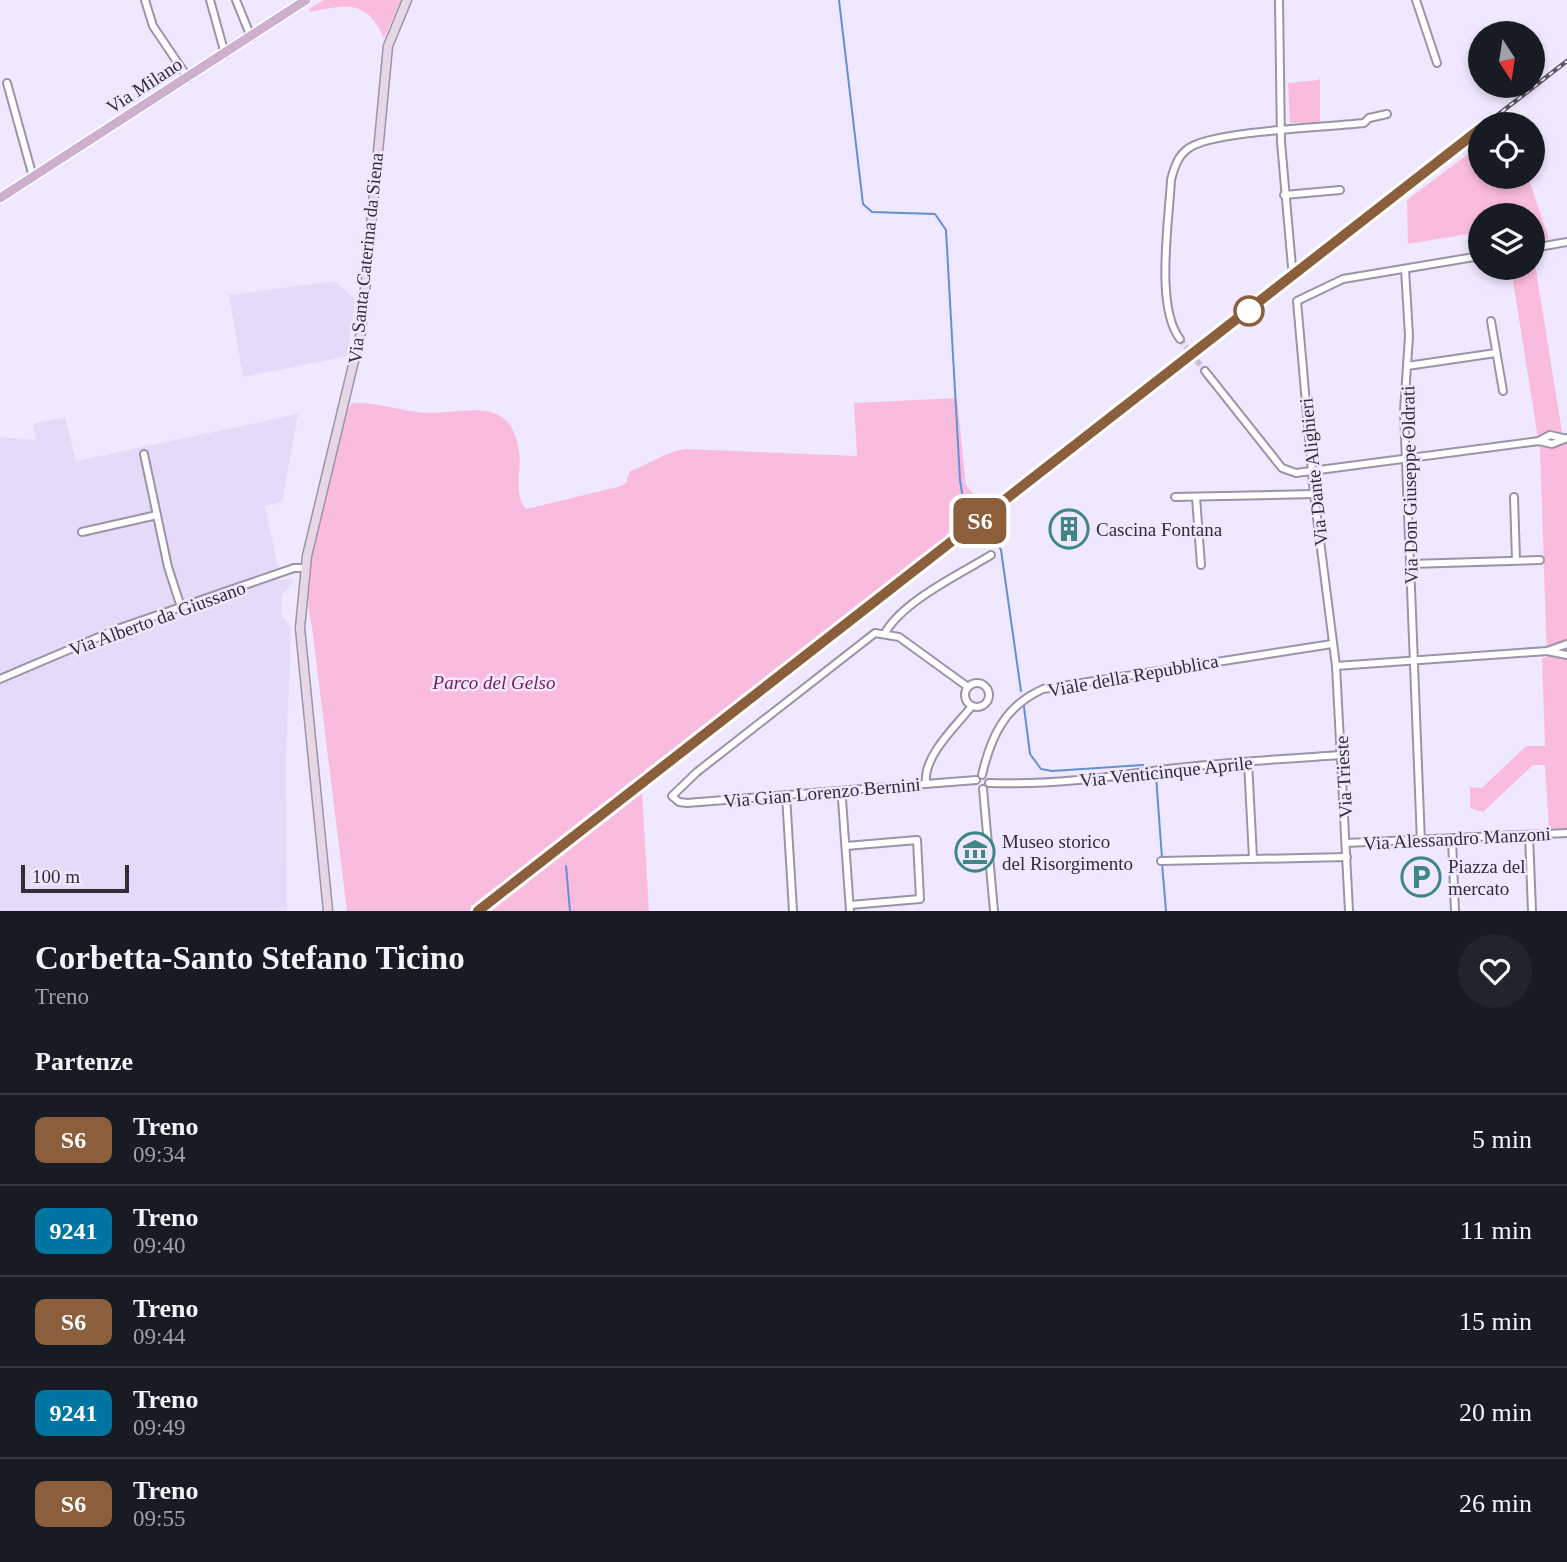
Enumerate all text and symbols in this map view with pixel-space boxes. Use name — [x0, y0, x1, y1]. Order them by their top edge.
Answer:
north arrow — [1468, 21, 1545, 98]
map controls — [1468, 21, 1545, 280]
street label: Via Milano — [103, 53, 186, 118]
button: locate — [1468, 112, 1545, 189]
street label: Via Santa Caterina da Siena — [344, 151, 387, 365]
button: layers — [1468, 203, 1545, 280]
unlabelled marker — [1234, 296, 1264, 326]
street label: Via Don Giuseppe Oldrati — [1397, 385, 1422, 585]
street label: Via Dante Alighieri — [1295, 397, 1332, 547]
line badge: S6 — [948, 498, 1012, 544]
text: S6 — [967, 508, 993, 534]
building icon: Cascina Fontana — [1048, 508, 1090, 550]
place label: Cascina Fontana — [1096, 519, 1223, 540]
street label: Via Alberto da Giussano — [66, 577, 248, 660]
street label: Viale della Repubblica — [1046, 650, 1221, 701]
park label: Parco del Gelso — [432, 672, 555, 693]
street label: Via Trieste — [1331, 735, 1356, 819]
street label: Via Venticinque Aprile — [1079, 752, 1254, 791]
street label: Via Gian Lorenzo Bernini — [723, 773, 921, 812]
street label: Via Alessandro Manzoni — [1363, 823, 1551, 854]
museum icon: Museo storico del Risorgimento — [954, 831, 996, 873]
place label: Museo storico del Risorgimento — [1002, 831, 1133, 874]
parking icon: Piazza del mercato — [1400, 856, 1442, 898]
place label: Piazza del mercato — [1448, 856, 1526, 899]
scale bar — [21, 862, 130, 894]
text: 100 m — [32, 866, 80, 887]
button: heart — [1458, 934, 1532, 1008]
text: Corbetta-Santo Stefano Ticino — [35, 940, 465, 976]
text: Treno — [35, 984, 89, 1009]
text: Partenze — [35, 1047, 133, 1076]
text: Treno — [133, 1112, 198, 1141]
text: 5 min — [1472, 1125, 1532, 1154]
text: S6 — [61, 1127, 86, 1153]
text: 09:34 — [133, 1142, 185, 1167]
text: Treno — [133, 1203, 198, 1232]
text: 11 min — [1460, 1216, 1532, 1245]
text: 9241 — [50, 1218, 98, 1244]
text: 09:40 — [133, 1233, 185, 1258]
text: Treno — [133, 1294, 198, 1323]
text: 15 min — [1459, 1307, 1532, 1336]
text: S6 — [61, 1309, 86, 1335]
text: 09:44 — [133, 1324, 185, 1349]
text: Treno — [133, 1385, 198, 1414]
text: 20 min — [1459, 1398, 1532, 1427]
text: 9241 — [50, 1400, 98, 1426]
text: 09:49 — [133, 1415, 185, 1440]
text: Treno — [133, 1476, 198, 1505]
text: 26 min — [1459, 1489, 1532, 1518]
text: S6 — [61, 1491, 86, 1517]
text: 09:55 — [133, 1506, 185, 1531]

